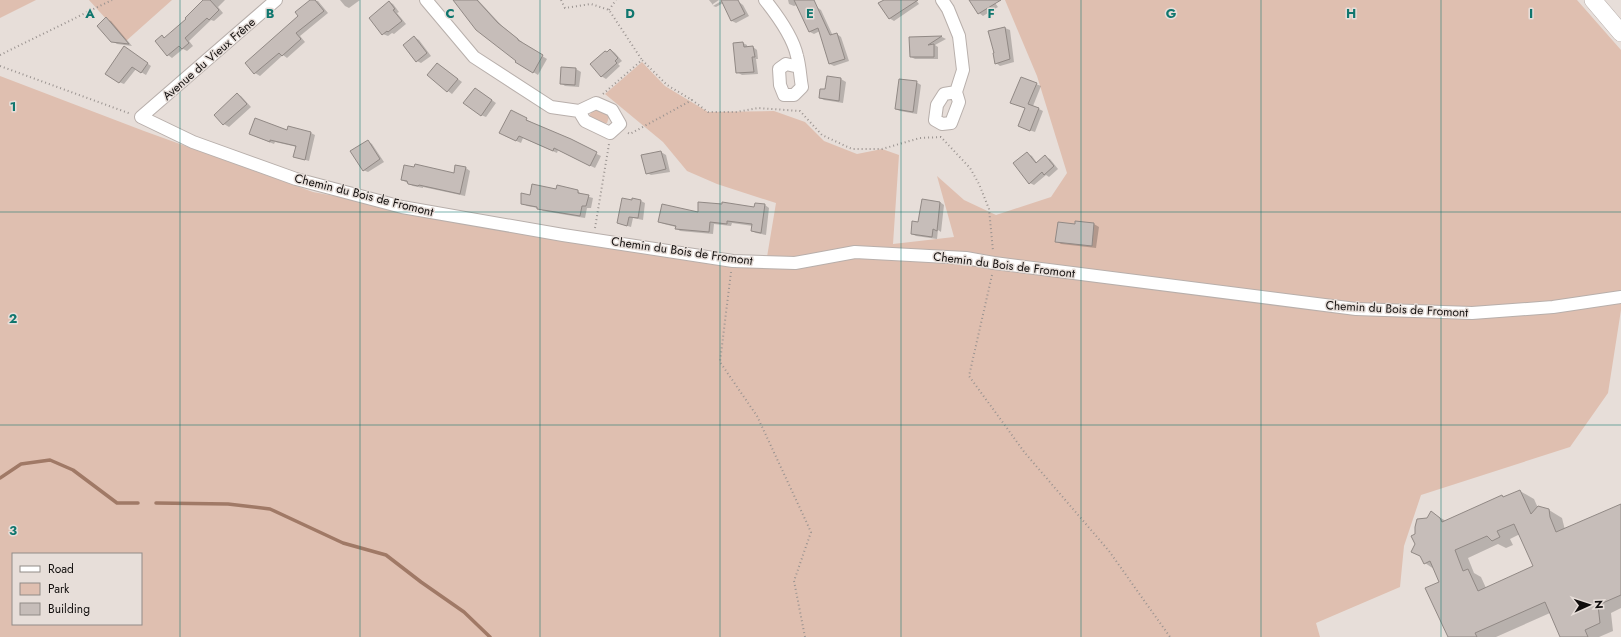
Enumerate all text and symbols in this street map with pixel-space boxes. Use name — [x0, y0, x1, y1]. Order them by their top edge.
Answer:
text: A — [84, 4, 95, 23]
text: B — [266, 4, 275, 23]
text: C — [445, 4, 455, 23]
text: D — [625, 4, 635, 23]
text: E — [806, 4, 814, 23]
text: F — [987, 4, 995, 23]
text: G — [1166, 4, 1177, 23]
text: H — [1346, 4, 1356, 23]
text: I — [1529, 4, 1533, 23]
street label: Avenue du Vieux Frêne — [158, 13, 260, 105]
text: 1 — [10, 97, 16, 116]
street label: Chemin du Bois de Fromont — [293, 169, 435, 221]
street label: Chemin du Bois de Fromont — [610, 232, 754, 270]
street label: Chemin du Bois de Fromont — [932, 247, 1076, 283]
street label: Chemin du Bois de Fromont — [1325, 296, 1469, 322]
text: 2 — [9, 309, 17, 328]
text: 3 — [9, 521, 17, 540]
legend — [12, 553, 142, 625]
text: Road — [48, 560, 74, 578]
text: Park — [48, 580, 70, 598]
north arrow — [1569, 585, 1609, 625]
text: Building — [48, 600, 90, 618]
text: N — [1591, 600, 1607, 609]

